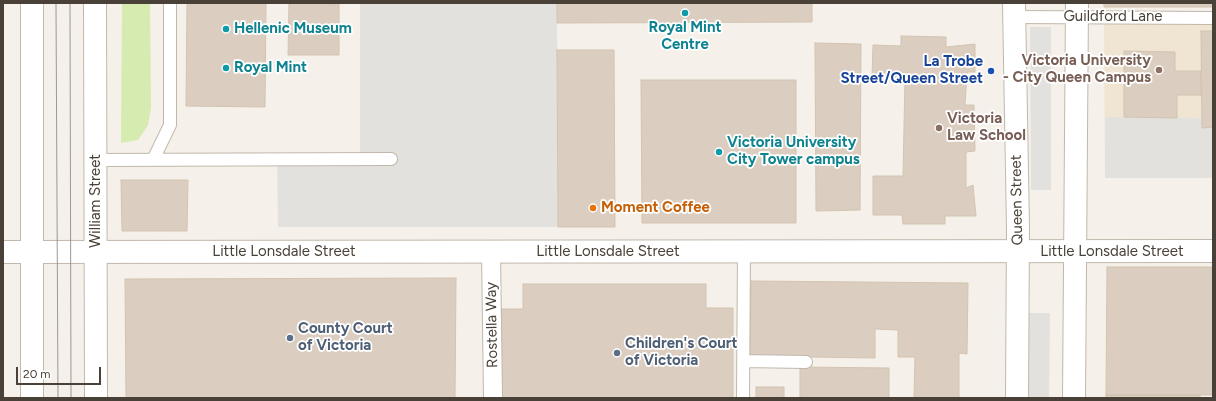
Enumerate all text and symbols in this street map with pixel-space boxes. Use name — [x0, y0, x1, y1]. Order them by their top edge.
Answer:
marker: Royal Mint Centre — [680, 8, 690, 18]
street label: Guildford Lane — [1063, 8, 1163, 26]
place label: Royal Mint Centre — [648, 19, 722, 54]
place label: Hellenic Museum — [234, 20, 352, 38]
marker: Hellenic Museum — [221, 24, 231, 34]
place label: Victoria University - City Queen Campus — [1003, 52, 1151, 87]
place label: La Trobe Street/Queen Street — [841, 53, 983, 88]
place label: Royal Mint — [234, 59, 307, 77]
marker: Royal Mint — [221, 63, 231, 73]
marker: Victoria University - City Queen Campus — [1154, 65, 1164, 75]
marker: La Trobe Street/Queen Street — [986, 66, 996, 76]
place label: Victoria Law School — [947, 110, 1026, 145]
marker: Victoria Law School — [934, 123, 944, 133]
place label: Victoria University City Tower campus — [727, 134, 860, 169]
marker: Victoria University City Tower campus — [714, 147, 724, 157]
street label: William Street — [87, 154, 105, 248]
street label: Queen Street — [1007, 155, 1027, 245]
place label: Moment Coffee — [601, 199, 710, 217]
marker: Moment Coffee — [588, 203, 598, 213]
street label: Little Lonsdale Street — [212, 243, 356, 261]
street label: Little Lonsdale Street — [536, 243, 680, 261]
street label: Little Lonsdale Street — [1040, 243, 1184, 261]
street label: Rostella Way — [482, 282, 502, 368]
place label: County Court of Victoria — [298, 320, 393, 355]
marker: County Court of Victoria — [285, 333, 295, 343]
place label: Children's Court of Victoria — [625, 335, 738, 370]
marker: Children's Court of Victoria — [612, 348, 622, 358]
scale bar — [18, 359, 103, 385]
text: 20 m — [23, 367, 51, 381]

